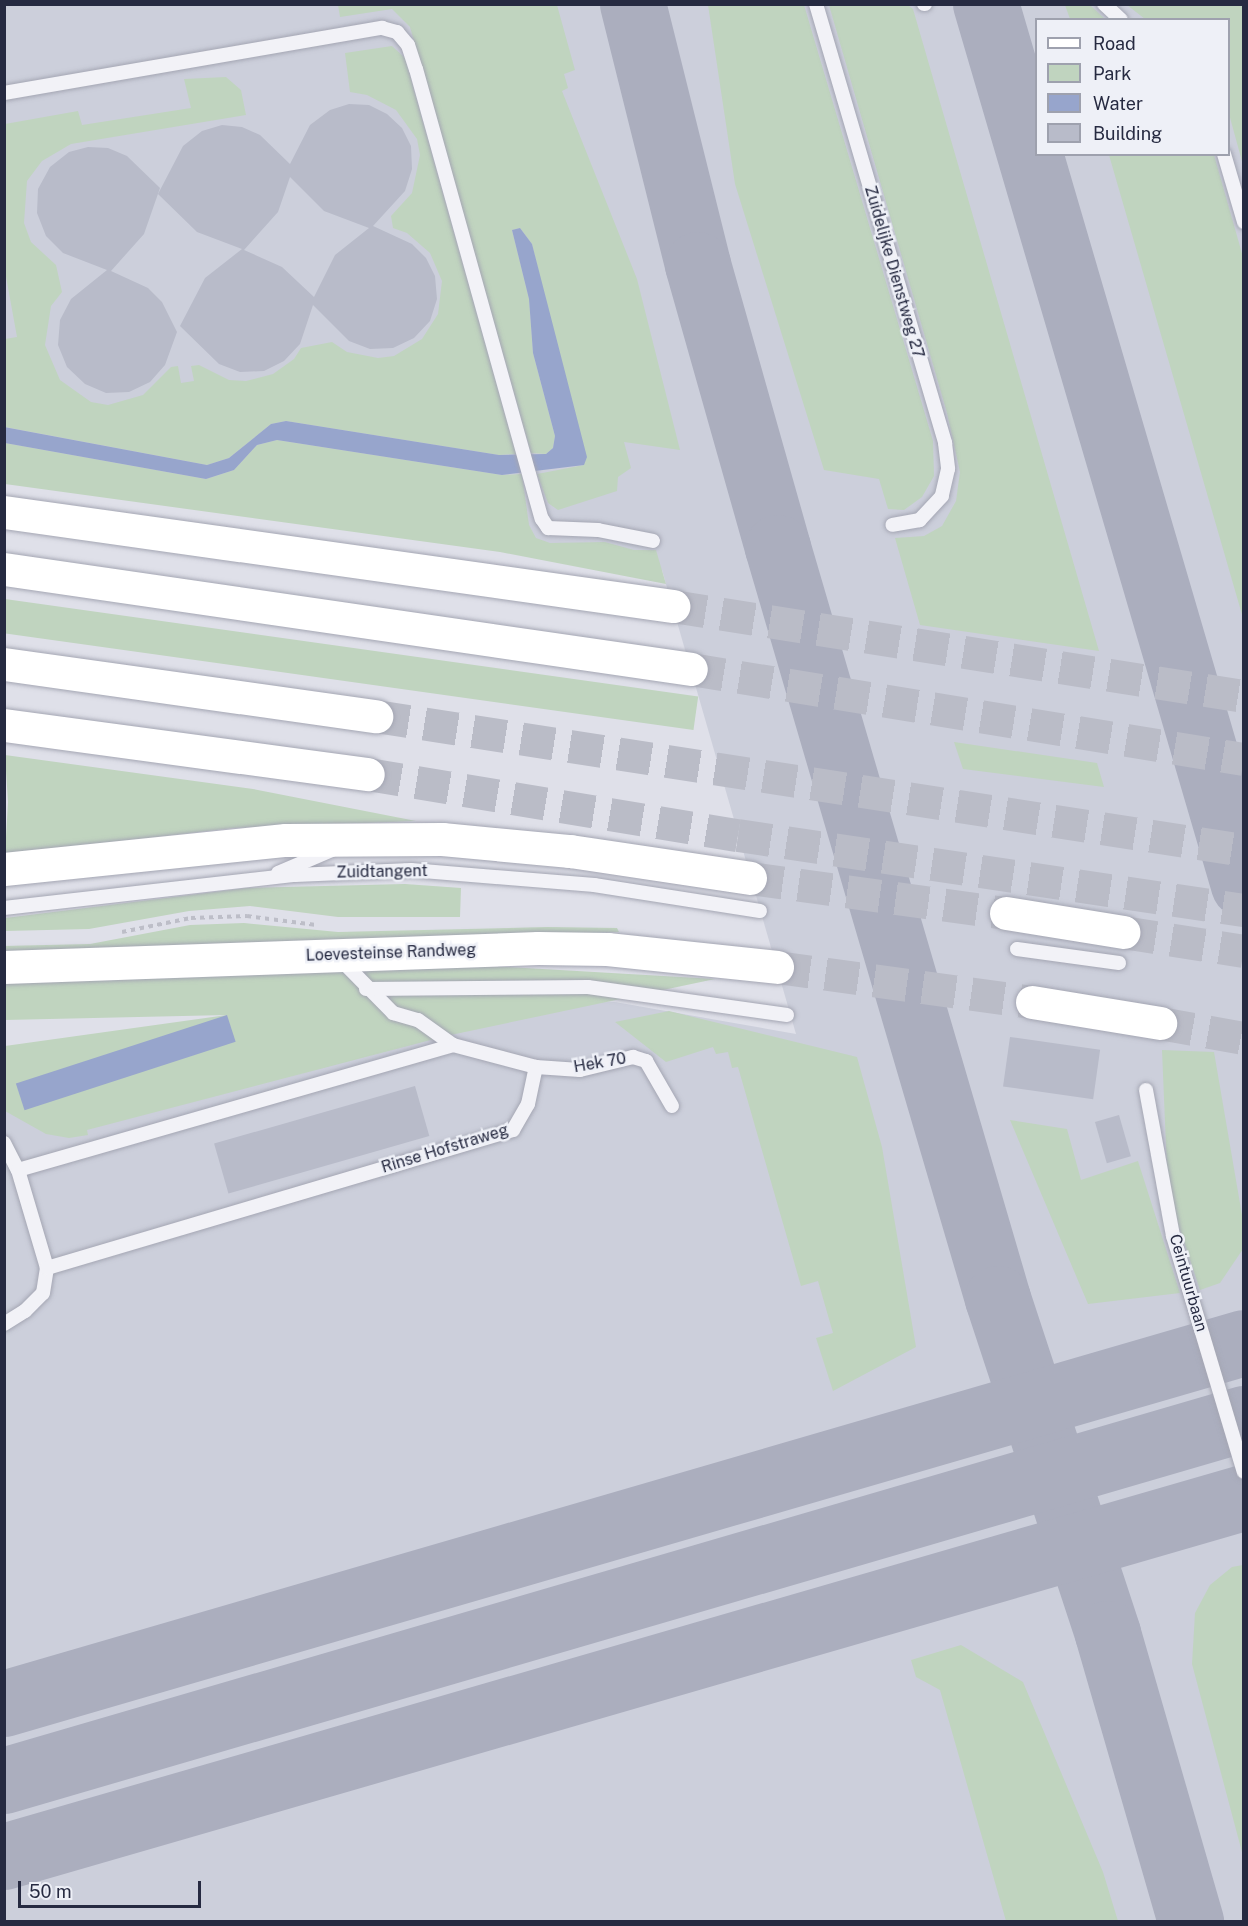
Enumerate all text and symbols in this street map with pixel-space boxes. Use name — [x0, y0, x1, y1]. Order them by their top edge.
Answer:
legend — [1035, 18, 1230, 156]
text: Road — [1093, 33, 1136, 54]
text: Park — [1093, 63, 1131, 84]
text: Water — [1093, 93, 1143, 114]
text: Building — [1093, 123, 1162, 144]
street label: Zuidelijke Dienstweg 27 — [860, 184, 928, 360]
street label: Zuidtangent — [336, 862, 428, 882]
street label: Loevesteinse Randweg — [305, 940, 477, 966]
street label: Hek 70 — [572, 1049, 628, 1077]
street label: Rinse Hofstraweg — [379, 1121, 511, 1177]
street label: Ceintuurbaan — [1165, 1232, 1211, 1334]
scale bar — [21, 1869, 204, 1907]
text: 50 m — [29, 1881, 72, 1902]

